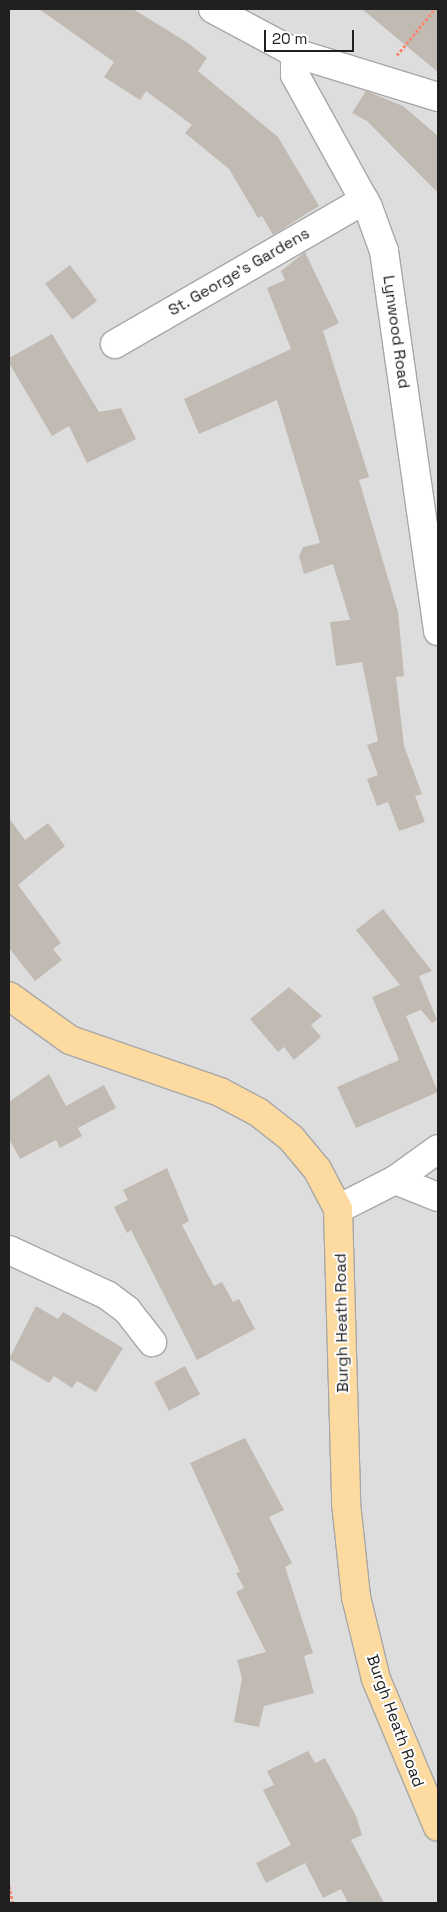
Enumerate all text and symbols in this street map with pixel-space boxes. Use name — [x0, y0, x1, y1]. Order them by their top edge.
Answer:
scale bar — [267, 20, 357, 52]
text: 20 m — [272, 29, 307, 48]
street label: St. George's Gardens — [165, 224, 313, 320]
street label: Lynwood Road — [379, 274, 413, 390]
street label: Burgh Heath Road — [331, 1253, 353, 1393]
street label: Burgh Heath Road — [362, 1652, 428, 1790]

